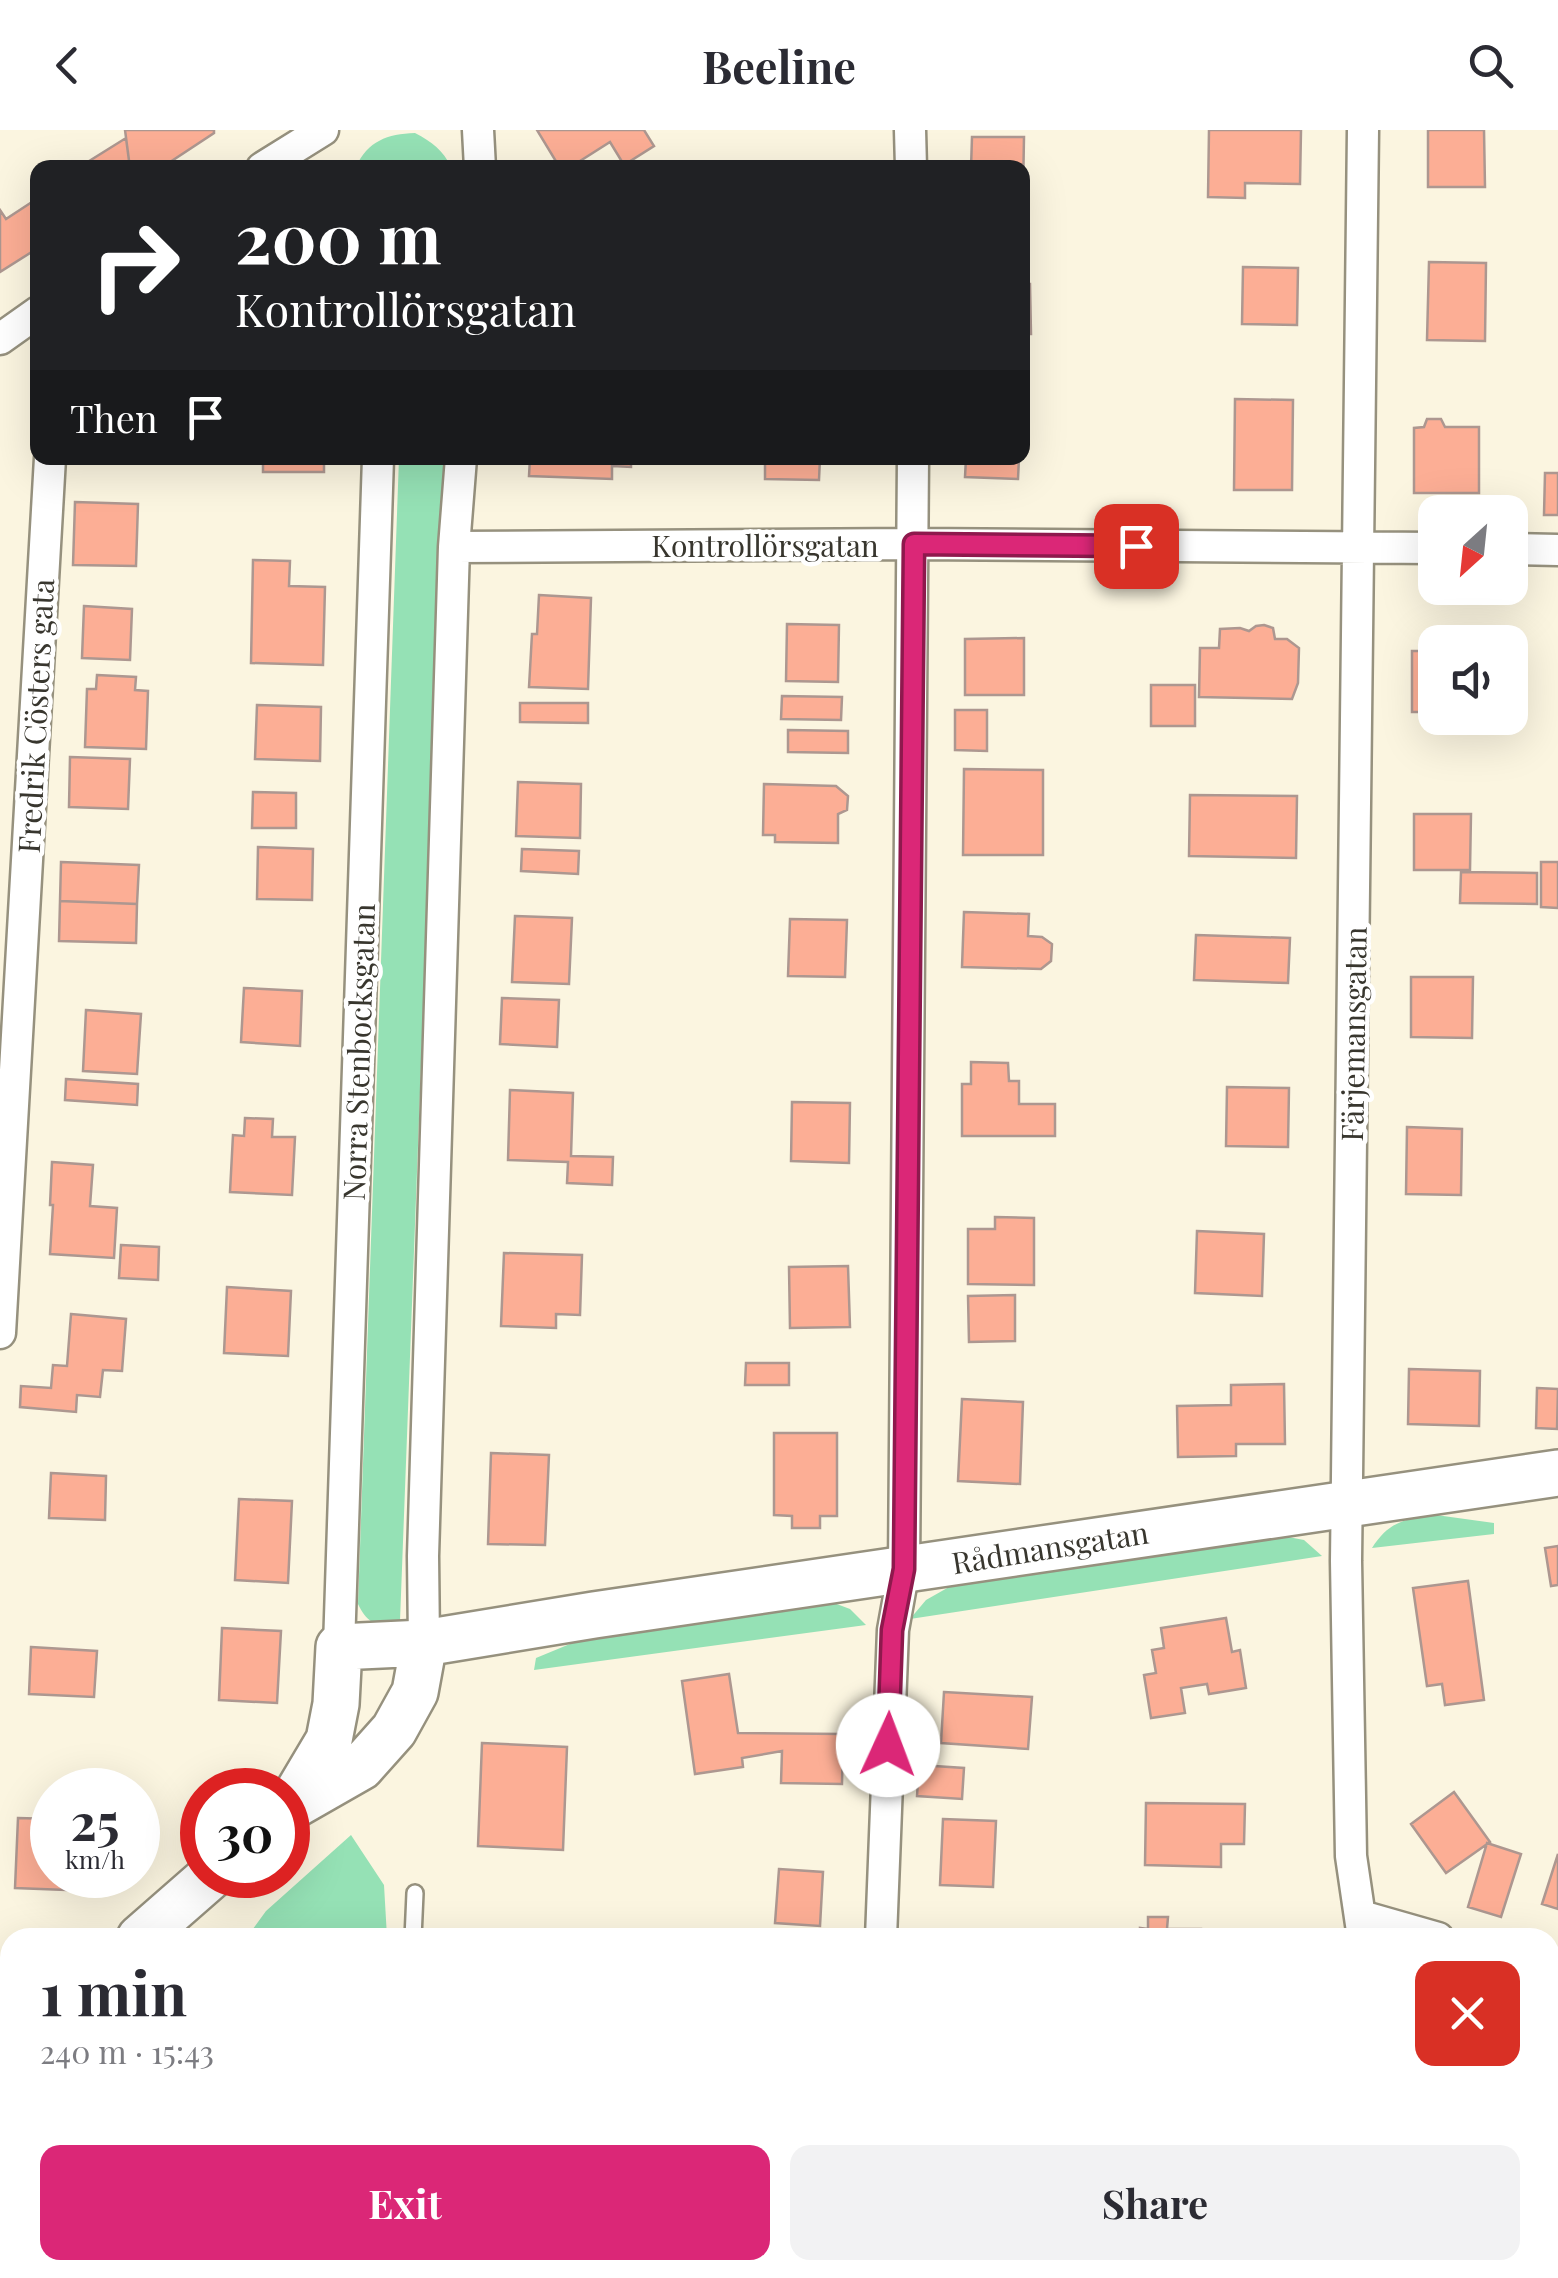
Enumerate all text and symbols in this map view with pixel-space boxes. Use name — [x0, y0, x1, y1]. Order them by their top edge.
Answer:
text: Beeline — [702, 35, 856, 95]
icon: back — [40, 38, 95, 93]
icon: search — [1463, 38, 1518, 93]
text: 200 m — [235, 188, 442, 282]
icon: right — [70, 200, 200, 330]
text: Kontrollörsgatan — [235, 278, 576, 338]
icon: arrive — [178, 390, 233, 445]
text: Then — [70, 392, 158, 443]
north arrow — [1418, 495, 1528, 605]
map controls — [1418, 495, 1528, 735]
pin — [1094, 504, 1179, 589]
icon: arrive — [1109, 519, 1164, 574]
street label: Kontrollörsgatan — [651, 525, 879, 565]
street label: Fredrik Cösters gata — [8, 578, 62, 854]
button: sound — [1418, 625, 1528, 735]
street label: Norra Stenbocksgatan — [333, 903, 383, 1201]
street label: Färjemansgatan — [1331, 926, 1375, 1142]
street label: Rådmansgatan — [949, 1512, 1151, 1582]
position arrow — [836, 1693, 940, 1797]
speed limit sign: 30 — [180, 1768, 310, 1898]
text: 25 — [70, 1787, 120, 1854]
text: km/h — [65, 1842, 125, 1875]
text: 1 min — [40, 1951, 187, 2031]
button: close — [1415, 1961, 1520, 2066]
text: 240 m · 15:43 — [40, 2029, 214, 2072]
button: Exit — [40, 2145, 770, 2260]
button: Share — [790, 2145, 1520, 2260]

